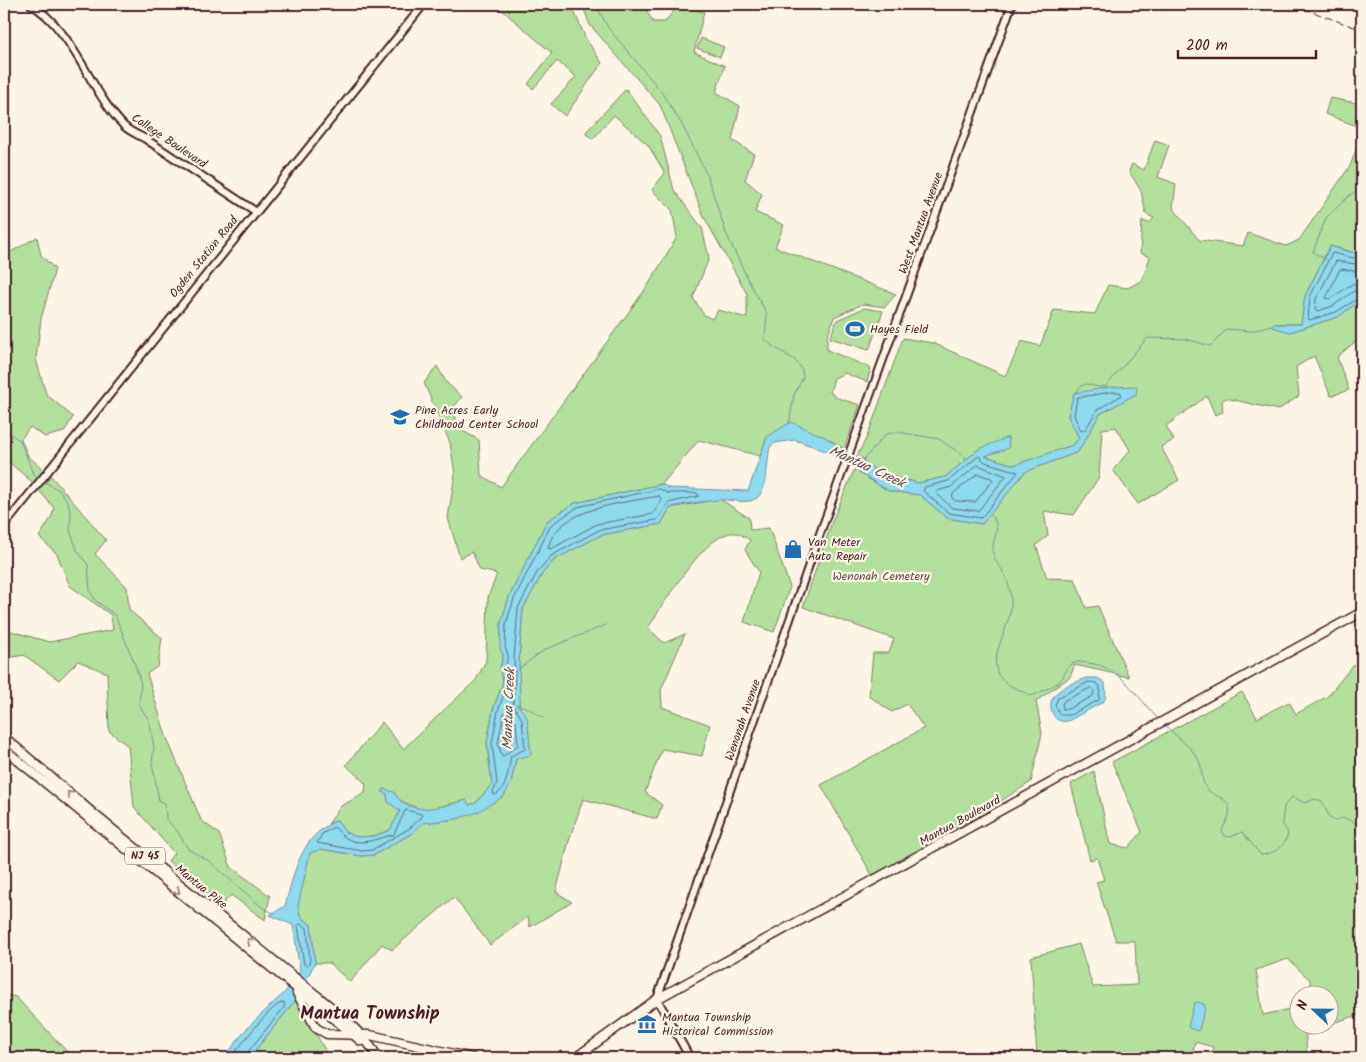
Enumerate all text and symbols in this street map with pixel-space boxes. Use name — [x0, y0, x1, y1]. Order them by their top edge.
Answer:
scale bar — [1178, 28, 1316, 60]
text: 200 m — [1186, 34, 1228, 58]
street label: College Boulevard — [127, 109, 211, 174]
street label: West Mantua Avenue — [894, 169, 948, 277]
street label: Ogden Station Road — [165, 211, 244, 302]
sports icon: Hayes Field — [844, 318, 866, 340]
place label: Hayes Field — [870, 320, 929, 339]
place label: Pine Acres Early Childhood Center School — [415, 401, 538, 434]
school or university icon: Pine Acres Early Childhood Center School — [389, 406, 411, 428]
water label: Mantua Creek — [825, 440, 911, 495]
place label: Van Meter Auto Repair — [808, 533, 868, 566]
shop icon: Van Meter Auto Repair — [782, 538, 804, 560]
park label: Wenonah Cemetery — [832, 567, 930, 586]
water label: Mantua Creek — [497, 665, 522, 750]
street label: Wenonah Avenue — [720, 676, 766, 763]
street label: Mantua Boulevard — [916, 790, 1005, 851]
one-way arrow — [67, 791, 76, 799]
road number: NJ 45 — [125, 848, 165, 864]
street label: Mantua Pike — [171, 860, 232, 915]
one-way arrow — [171, 886, 180, 895]
one-way arrow — [247, 939, 256, 947]
north arrow — [1288, 984, 1338, 1034]
text: N — [1291, 997, 1315, 1014]
district label: Mantua Township — [300, 1000, 440, 1029]
place label: Mantua Township Historical Commission — [662, 1008, 773, 1041]
museum icon: Mantua Township Historical Commission — [636, 1013, 658, 1035]

